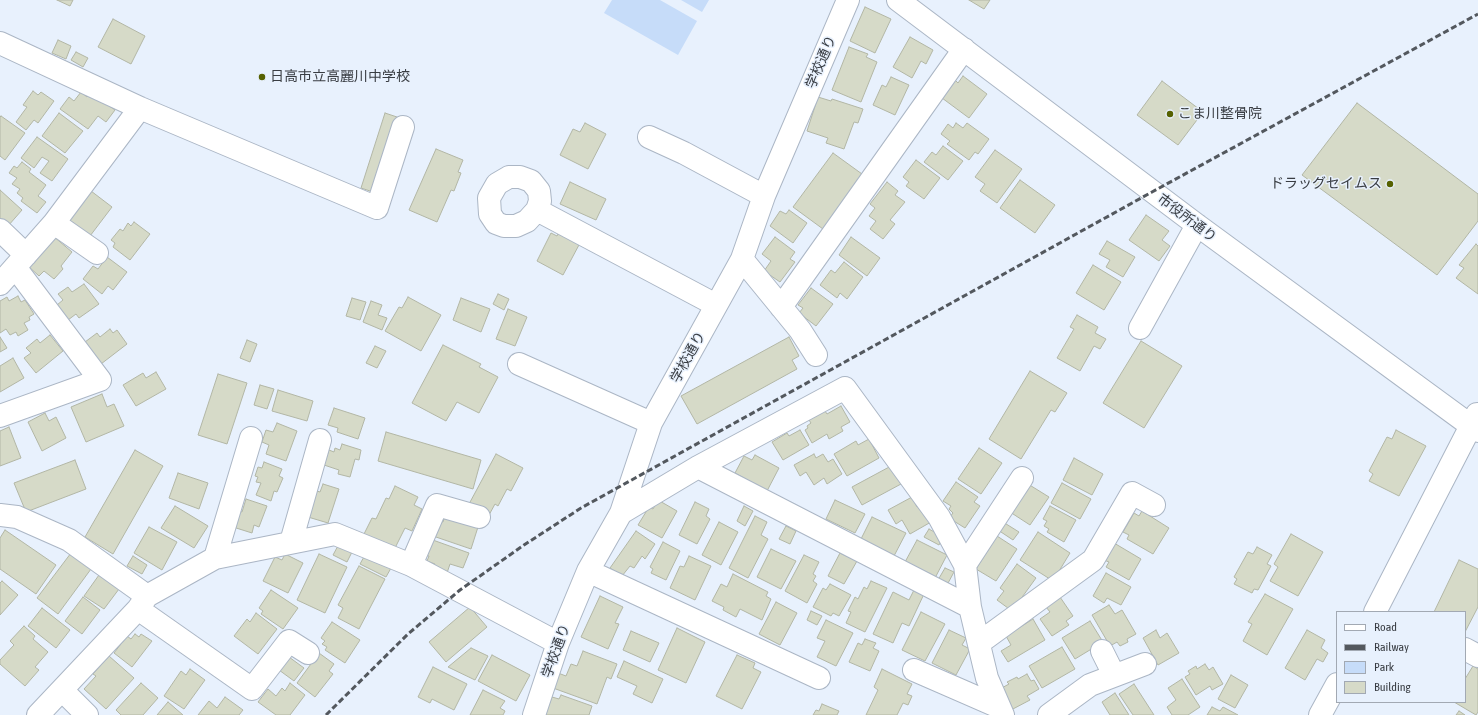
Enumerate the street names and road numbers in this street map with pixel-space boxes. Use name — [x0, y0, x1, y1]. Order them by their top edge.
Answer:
street label: 学校通り — [802, 33, 840, 91]
street label: 市役所通り — [1154, 190, 1220, 246]
street label: 学校通り — [667, 328, 709, 386]
street label: 学校通り — [539, 622, 573, 680]

